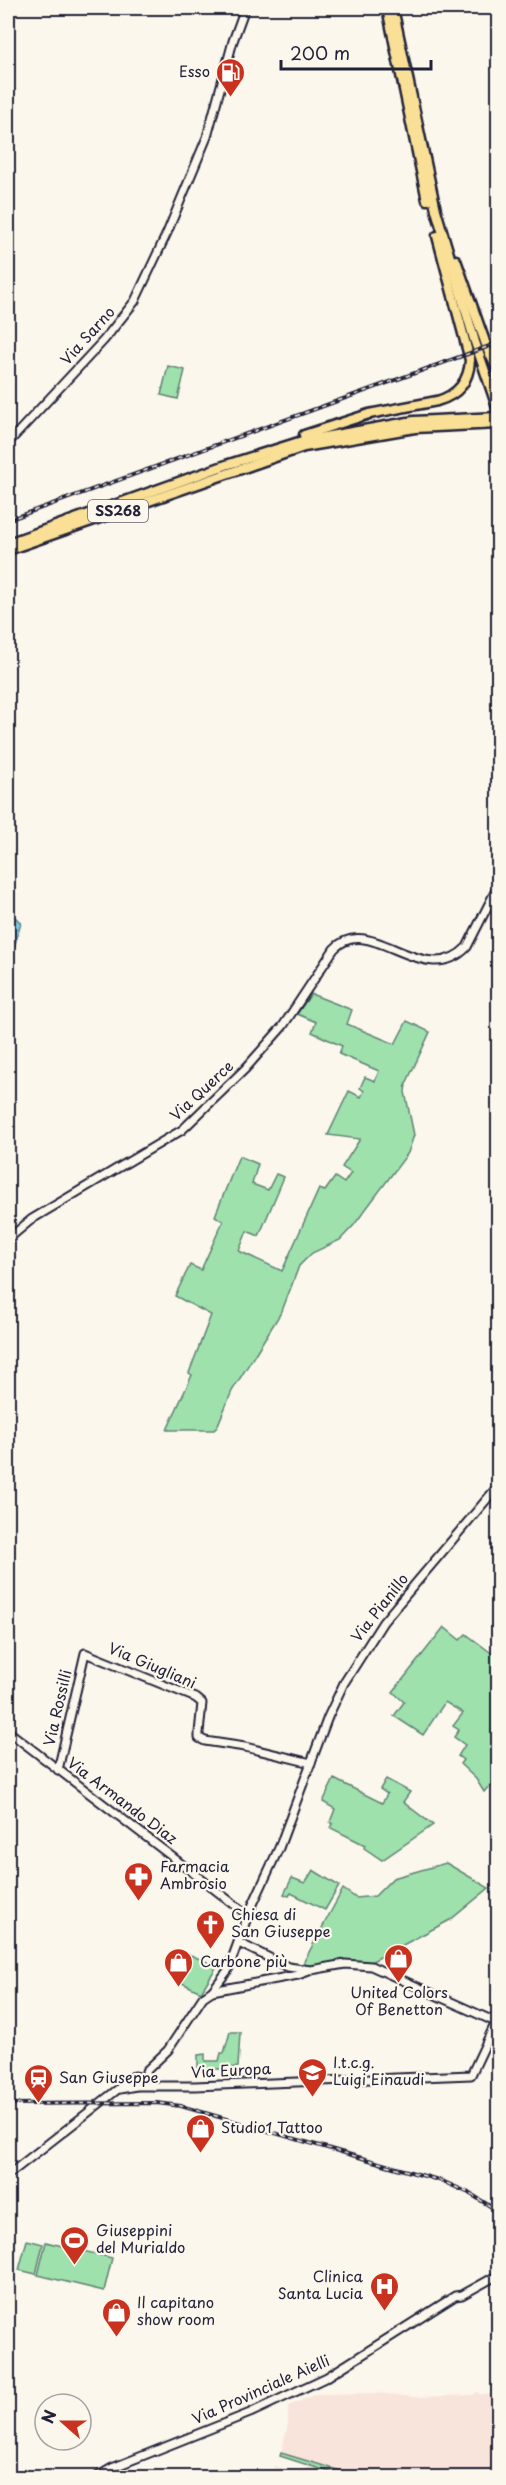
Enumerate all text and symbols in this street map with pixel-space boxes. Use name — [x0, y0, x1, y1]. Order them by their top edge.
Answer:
scale bar — [281, 33, 431, 71]
text: 200 m — [290, 39, 350, 66]
fuel station icon: Esso — [215, 56, 247, 98]
place label: Esso — [179, 59, 210, 82]
street label: Via Sarno — [54, 300, 120, 370]
road number: SS268 — [88, 500, 148, 522]
street label: Via Querce — [164, 1054, 238, 1125]
street label: Via Pianillo — [345, 1568, 413, 1646]
street label: Via Giugliani — [105, 1636, 200, 1694]
street label: Via Rossilli — [37, 1667, 77, 1748]
street label: Via Armando Diaz — [63, 1751, 183, 1849]
place label: Farmacia Ambrosio — [160, 1854, 230, 1894]
pharmacy icon: Farmacia Ambrosio — [123, 1860, 155, 1902]
place label: Chiesa di San Giuseppe — [231, 1902, 331, 1942]
church icon: Chiesa di San Giuseppe — [194, 1908, 226, 1950]
shop icon: United Colors Of Benetton — [383, 1942, 415, 1984]
shop icon: Carbone più — [163, 1946, 195, 1988]
place label: Carbone più — [200, 1949, 288, 1972]
place label: United Colors Of Benetton — [350, 1980, 448, 2020]
place label: I.t.c.g. Luigi Einaudi — [333, 2050, 424, 2090]
street label: Via Europa — [190, 2056, 272, 2083]
school or university icon: I.t.c.g. Luigi Einaudi — [296, 2056, 328, 2098]
station icon: San Giuseppe — [22, 2062, 54, 2104]
place label: San Giuseppe — [59, 2065, 159, 2088]
shop icon: Studio1 Tattoo — [184, 2112, 216, 2154]
place label: Studio1 Tattoo — [221, 2115, 323, 2138]
place label: Giuseppini del Murialdo — [96, 2218, 185, 2258]
sports icon: Giuseppini del Murialdo — [59, 2224, 91, 2266]
place label: Clinica Santa Lucia — [278, 2264, 364, 2304]
hospital icon: Clinica Santa Lucia — [368, 2270, 400, 2312]
place label: Il capitano show room — [137, 2290, 215, 2330]
shop icon: Il capitano show room — [100, 2296, 132, 2338]
street label: Via Provinciale Aielli — [188, 2348, 333, 2429]
north arrow — [33, 2392, 93, 2452]
text: N — [35, 2406, 62, 2426]

